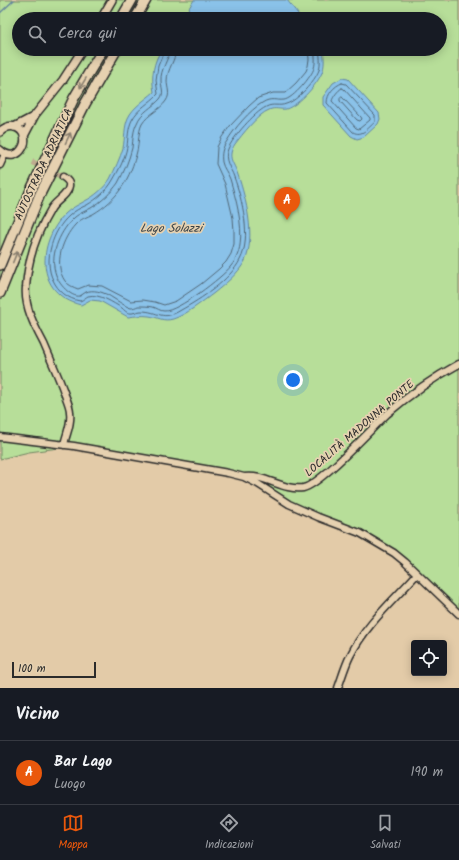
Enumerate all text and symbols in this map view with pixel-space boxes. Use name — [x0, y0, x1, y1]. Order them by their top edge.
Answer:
search box — [12, 12, 447, 56]
text: Cerca qui — [58, 22, 116, 46]
icon: search — [26, 23, 48, 45]
one-way arrow — [79, 77, 87, 89]
street label: AUTOSTRADA ADRIATICA — [10, 105, 78, 223]
one-way arrow — [65, 133, 72, 145]
pin: A — [274, 187, 300, 220]
water label: Lago Solazzi — [140, 219, 205, 238]
one-way arrow — [11, 251, 19, 263]
your location — [283, 370, 303, 390]
street label: LOCALITÀ MADONNA PONTE — [301, 376, 419, 482]
map controls — [411, 640, 447, 676]
button: locate — [411, 640, 447, 676]
scale bar — [12, 660, 96, 679]
text: 100 m — [18, 660, 46, 678]
text: Vicino — [16, 701, 59, 728]
text: Bar Lago — [54, 750, 112, 774]
text: A — [25, 762, 33, 783]
text: 190 m — [411, 762, 443, 783]
text: Luogo — [54, 774, 85, 795]
tab: Mappa — [58, 812, 88, 854]
tab: Indicazioni — [205, 812, 253, 854]
tab: Salvati — [370, 812, 401, 854]

